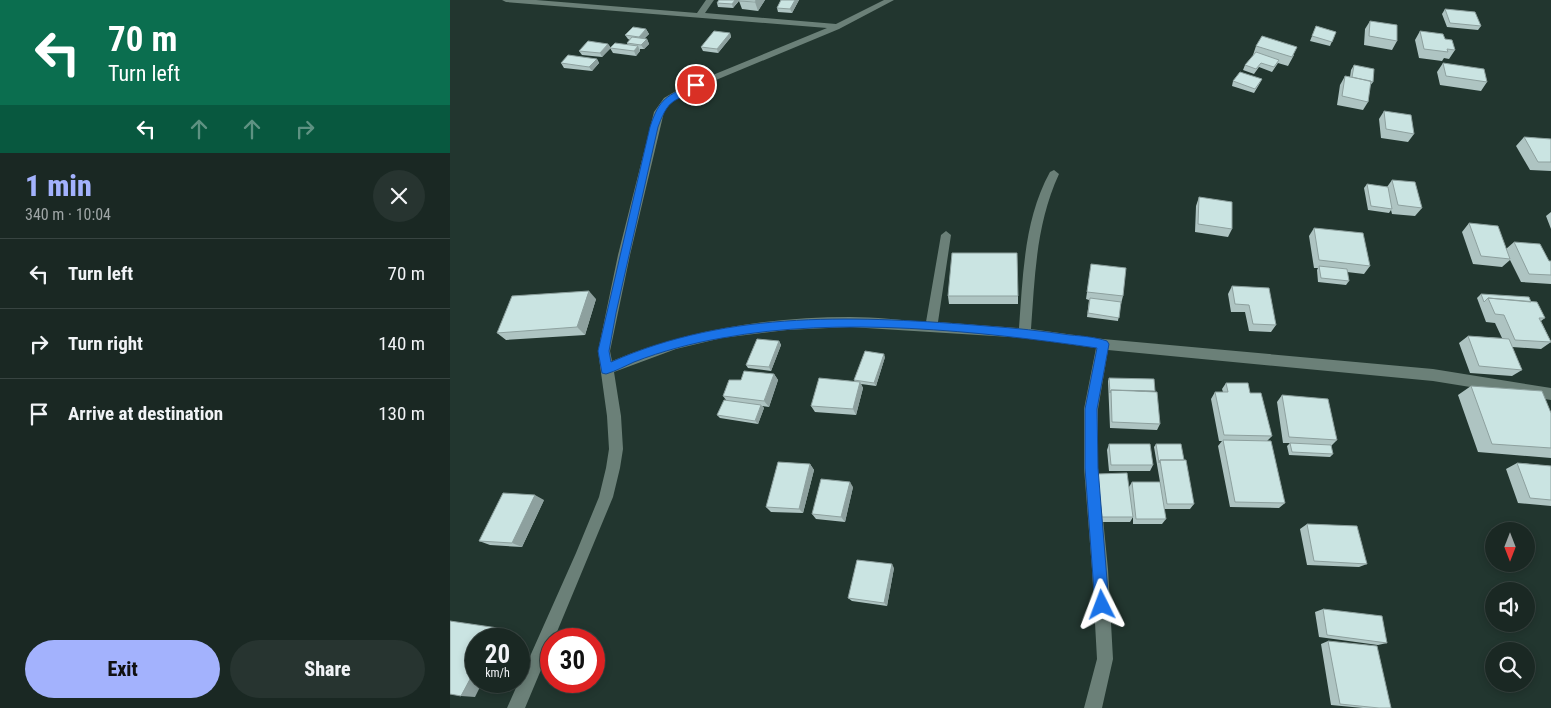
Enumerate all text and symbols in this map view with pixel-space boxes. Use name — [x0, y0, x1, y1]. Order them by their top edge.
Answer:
text: 70 m — [108, 19, 177, 60]
icon: left — [25, 20, 90, 85]
text: Turn left — [108, 61, 180, 86]
pin — [675, 64, 717, 106]
icon: arrive — [682, 71, 710, 99]
icon: left — [132, 115, 160, 143]
icon: ahead — [185, 115, 213, 143]
icon: ahead — [238, 115, 266, 143]
icon: right — [291, 115, 319, 143]
text: 1 min — [25, 168, 92, 203]
button: close — [373, 170, 425, 222]
text: 340 m · 10:04 — [25, 205, 111, 224]
icon: left — [25, 260, 53, 288]
text: Turn left — [68, 262, 133, 285]
text: 70 m — [388, 262, 425, 285]
icon: right — [25, 330, 53, 358]
text: Turn right — [68, 332, 143, 355]
text: 140 m — [378, 332, 425, 355]
icon: arrive — [25, 400, 53, 428]
text: Arrive at destination — [68, 402, 223, 425]
text: 130 m — [378, 402, 425, 425]
north arrow — [1485, 522, 1535, 572]
map controls — [1485, 522, 1535, 692]
position arrow — [1075, 578, 1127, 630]
button: sound — [1485, 582, 1535, 632]
speed limit sign: 30 — [540, 628, 605, 693]
button: Exit — [25, 640, 220, 698]
button: Share — [230, 640, 425, 698]
text: 20 — [485, 640, 510, 669]
button: search — [1485, 642, 1535, 692]
text: km/h — [485, 666, 510, 680]

